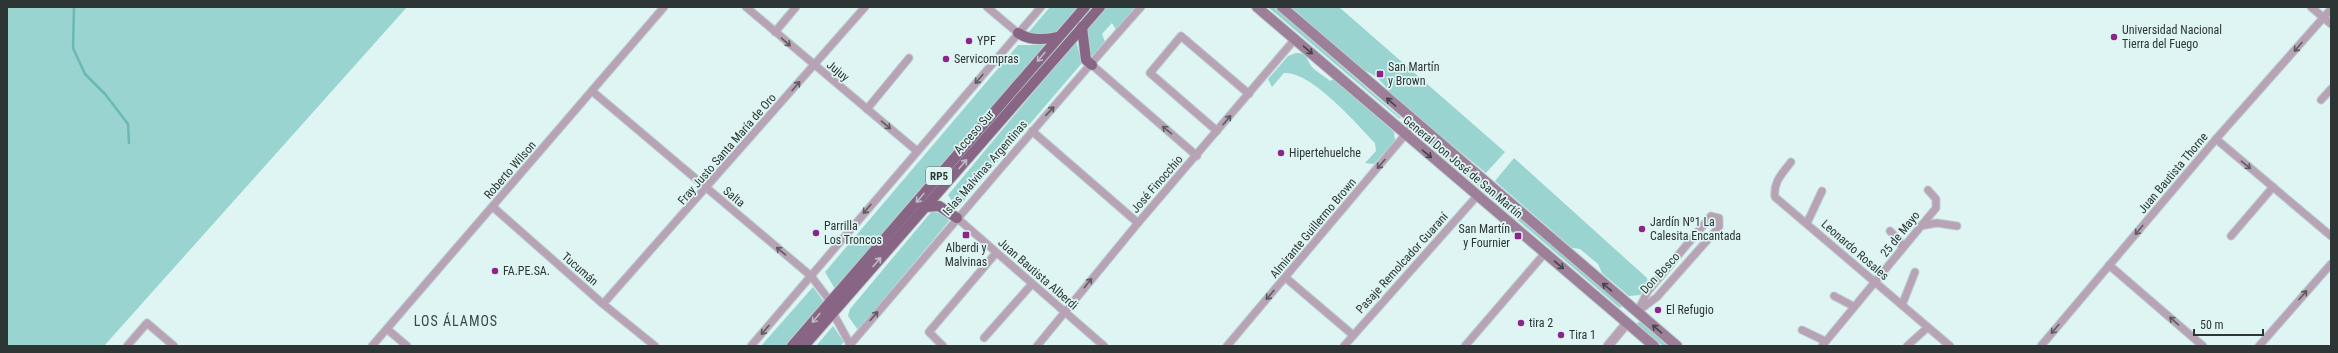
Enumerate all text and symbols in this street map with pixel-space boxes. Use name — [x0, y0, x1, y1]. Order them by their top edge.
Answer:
place label: Universidad Nacional Tierra del Fuego — [2122, 23, 2222, 51]
marker: Universidad Nacional Tierra del Fuego — [2109, 32, 2119, 42]
place label: YPF — [977, 34, 996, 48]
marker: YPF — [964, 36, 974, 46]
one-way arrow — [780, 37, 791, 46]
one-way arrow — [2293, 41, 2302, 52]
one-way arrow — [1303, 46, 1313, 55]
place label: Servicompras — [954, 52, 1019, 66]
one-way arrow — [1036, 52, 1045, 62]
marker: Servicompras — [941, 54, 951, 64]
street label: Jujuy — [824, 58, 852, 84]
place label: San Martín y Brown — [1388, 60, 1440, 88]
marker: San Martín y Brown — [1375, 69, 1385, 79]
one-way arrow — [975, 74, 984, 84]
one-way arrow — [792, 81, 801, 91]
street label: Fray Justo Santa María de Oro — [675, 91, 779, 207]
one-way arrow — [1386, 98, 1397, 107]
one-way arrow — [1045, 106, 1055, 116]
street label: Acceso Sur — [951, 107, 997, 157]
street label: General Don José de San Martín — [1400, 113, 1526, 221]
one-way arrow — [1222, 115, 1231, 126]
street label: Islas Malvinas Argentinas — [940, 118, 1030, 218]
one-way arrow — [880, 120, 891, 129]
one-way arrow — [1162, 126, 1173, 135]
street label: Juan Bautista Thorne — [2135, 130, 2211, 216]
street label: Roberto Wilson — [481, 138, 539, 202]
place label: Hipertehuelche — [1289, 146, 1361, 160]
marker: Hipertehuelche — [1276, 148, 1286, 158]
one-way arrow — [1422, 149, 1433, 158]
street label: José Finocchio — [1128, 152, 1186, 216]
one-way arrow — [1377, 158, 1386, 169]
one-way arrow — [958, 159, 967, 169]
one-way arrow — [2241, 160, 2251, 169]
road number: RP5 — [926, 167, 952, 185]
street label: Almirante Guillermo Brown — [1267, 175, 1359, 281]
street label: Salta — [720, 184, 748, 210]
one-way arrow — [915, 193, 924, 204]
one-way arrow — [863, 204, 872, 215]
street label: 25 de Mayo — [1877, 208, 1923, 260]
street label: Pasaje Remolcador Guaraní — [1353, 209, 1452, 316]
place label: Jardín Nº1 La Calesita Encantada — [1650, 215, 1741, 243]
street label: Leonardo Rosales — [1818, 217, 1892, 283]
place label: Parrilla Los Troncos — [824, 219, 882, 247]
place label: San Martín y Fournier — [1459, 222, 1510, 250]
marker: Jardín Nº1 La Calesita Encantada — [1637, 224, 1647, 234]
one-way arrow — [2135, 224, 2144, 235]
marker: Parrilla Los Troncos — [811, 228, 821, 238]
marker: Alberdi y Malvinas — [961, 230, 971, 240]
marker: San Martín y Fournier — [1513, 231, 1523, 241]
street label: Juan Bautista Alberdi — [995, 235, 1081, 313]
place label: Alberdi y Malvinas — [945, 241, 987, 269]
one-way arrow — [775, 246, 786, 255]
street label: Tucumán — [559, 249, 601, 289]
street label: Don Bosco — [1637, 250, 1683, 296]
one-way arrow — [873, 257, 882, 267]
one-way arrow — [1553, 261, 1564, 270]
place label: FA.PE.SA. — [503, 264, 550, 278]
marker: FA.PE.SA. — [490, 266, 500, 276]
one-way arrow — [1084, 278, 1093, 289]
one-way arrow — [1602, 282, 1613, 291]
one-way arrow — [1266, 290, 1275, 301]
one-way arrow — [2299, 290, 2308, 301]
place label: El Refugio — [1666, 303, 1714, 317]
marker: El Refugio — [1653, 305, 1663, 315]
one-way arrow — [870, 311, 879, 322]
scale bar — [2194, 311, 2263, 337]
district label: LOS ÁLAMOS — [414, 312, 498, 329]
one-way arrow — [812, 312, 821, 323]
place label: tira 2 — [1529, 316, 1553, 330]
one-way arrow — [2168, 316, 2179, 325]
marker: tira 2 — [1516, 318, 1526, 328]
text: 50 m — [2200, 318, 2224, 332]
one-way arrow — [2051, 323, 2060, 334]
one-way arrow — [760, 324, 769, 335]
one-way arrow — [1652, 325, 1662, 334]
place label: Tira 1 — [1569, 328, 1596, 342]
marker: Tira 1 — [1556, 330, 1566, 340]

